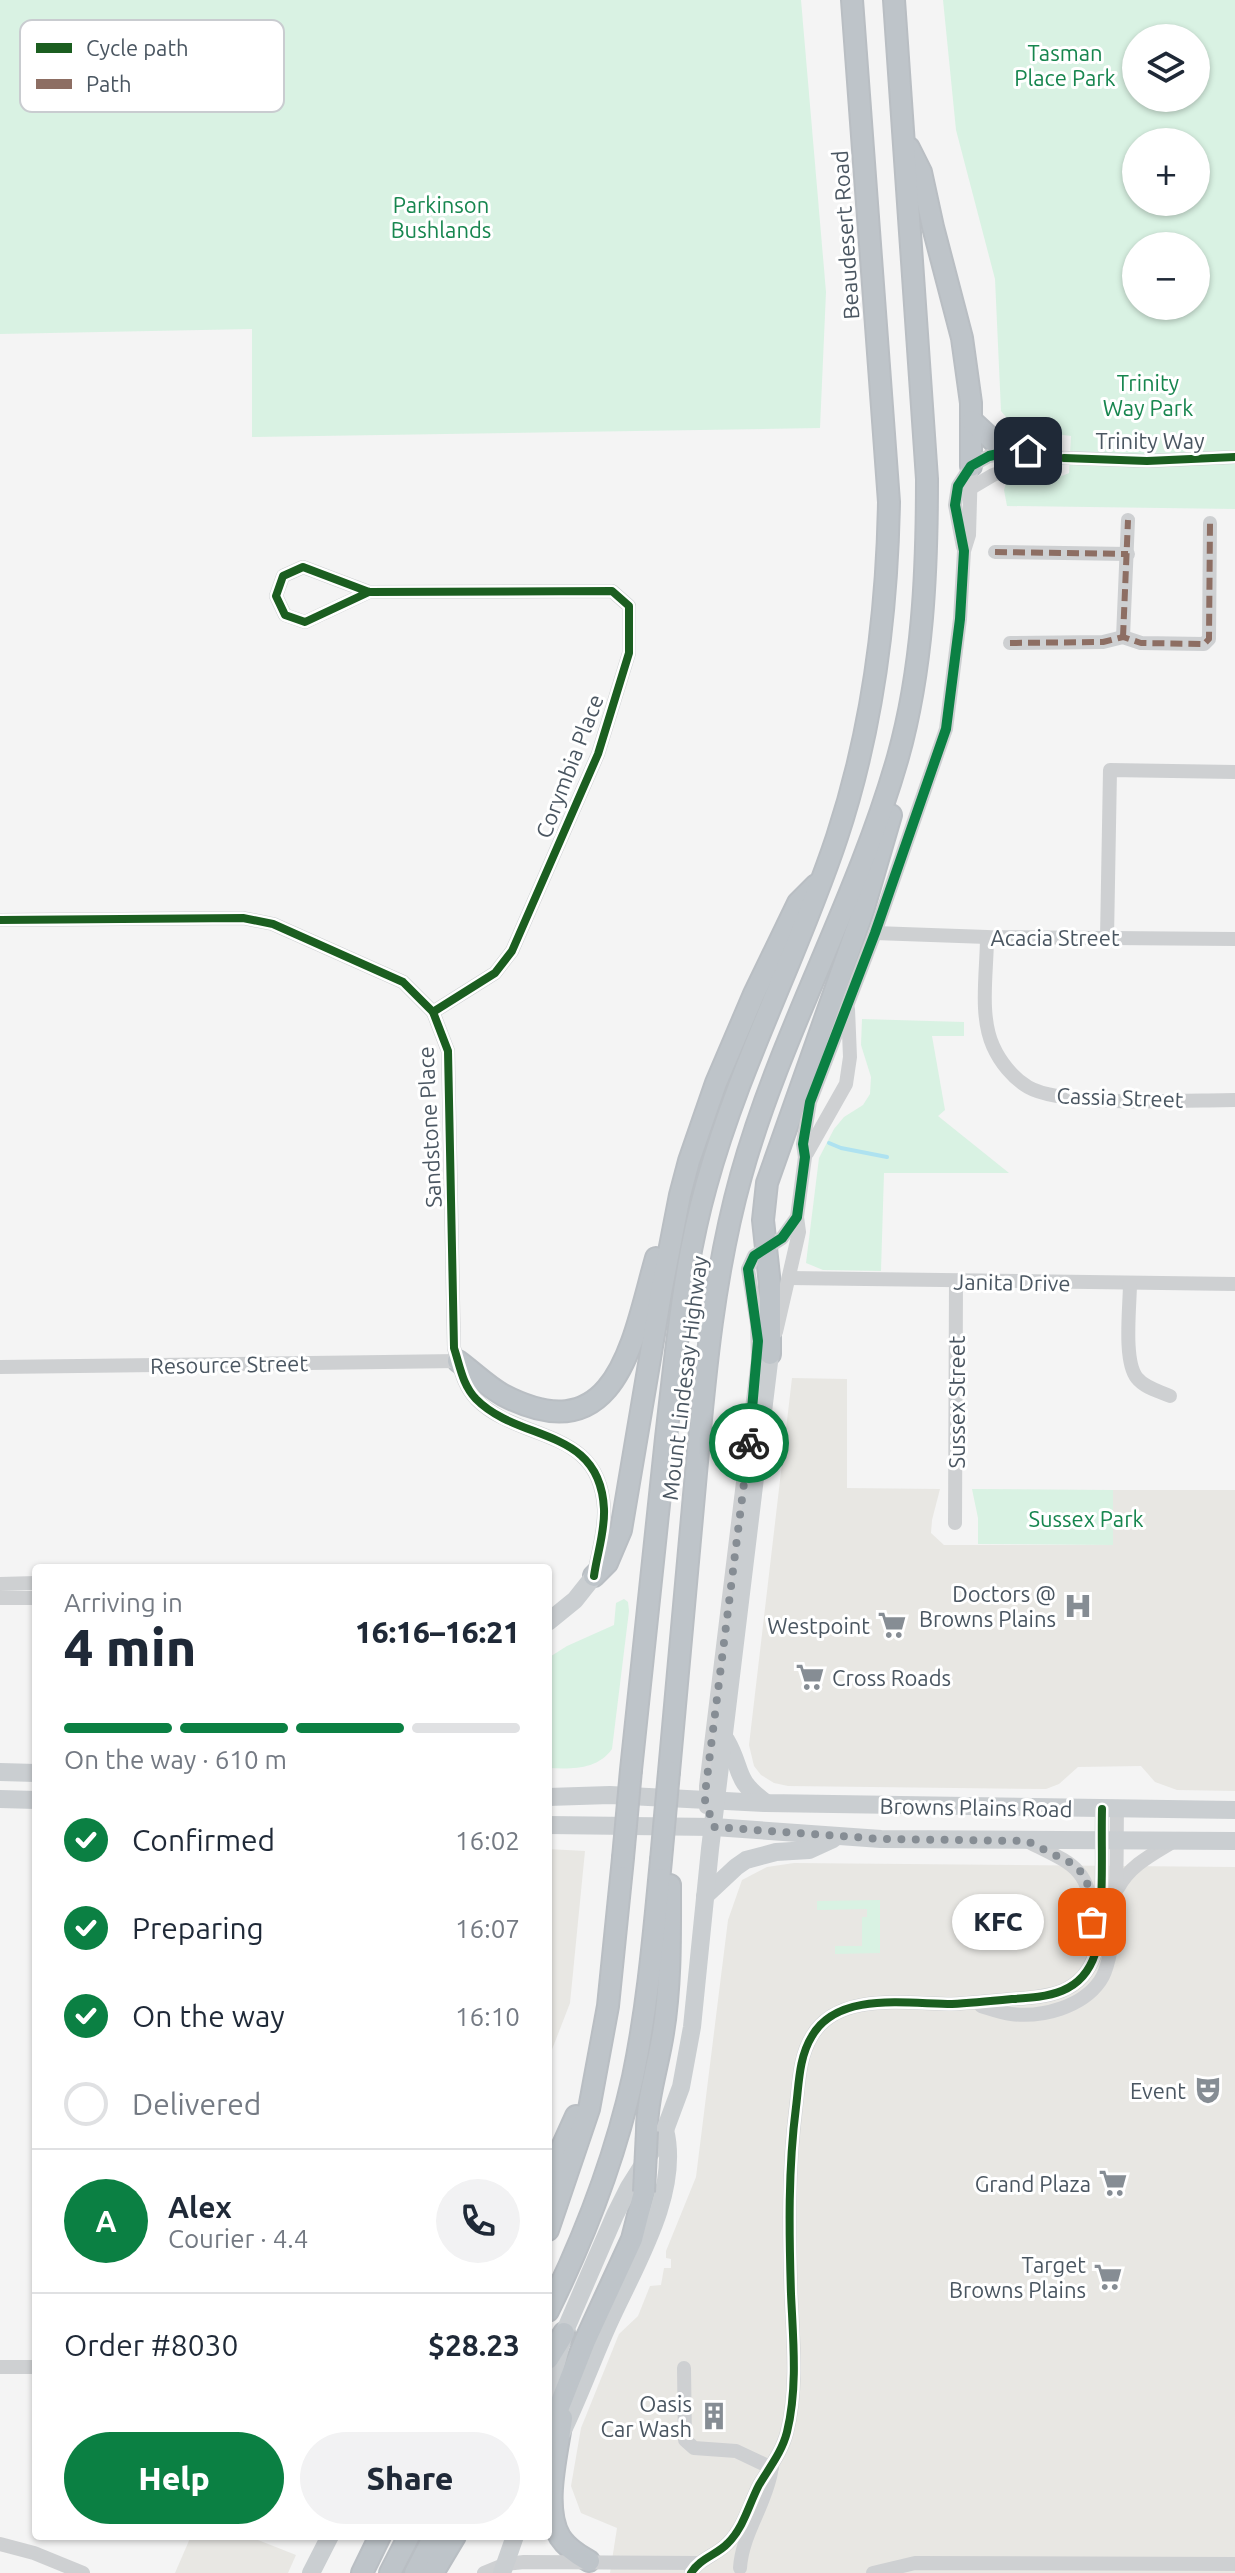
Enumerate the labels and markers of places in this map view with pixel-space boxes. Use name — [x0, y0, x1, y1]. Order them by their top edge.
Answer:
pin — [994, 417, 1062, 485]
place label: Doctors @ Browns Plains — [919, 1581, 1056, 1631]
hospital icon: Doctors @ Browns Plains — [1063, 1591, 1093, 1621]
supermarket icon: Westpoint — [877, 1610, 907, 1640]
place label: Westpoint — [767, 1613, 870, 1638]
supermarket icon: Cross Roads — [795, 1662, 825, 1692]
place label: Cross Roads — [832, 1665, 951, 1690]
pin — [1058, 1888, 1126, 1956]
callout: KFC — [952, 1894, 1044, 1950]
theatre icon: Event — [1193, 2075, 1223, 2105]
place label: Event — [1130, 2078, 1186, 2103]
supermarket icon: Grand Plaza — [1098, 2168, 1128, 2198]
place label: Grand Plaza — [975, 2171, 1091, 2196]
place label: Target Browns Plains — [949, 2252, 1086, 2302]
supermarket icon: Target Browns Plains — [1093, 2262, 1123, 2292]
place label: Oasis Car Wash — [600, 2391, 692, 2441]
building icon: Oasis Car Wash — [699, 2401, 729, 2431]

